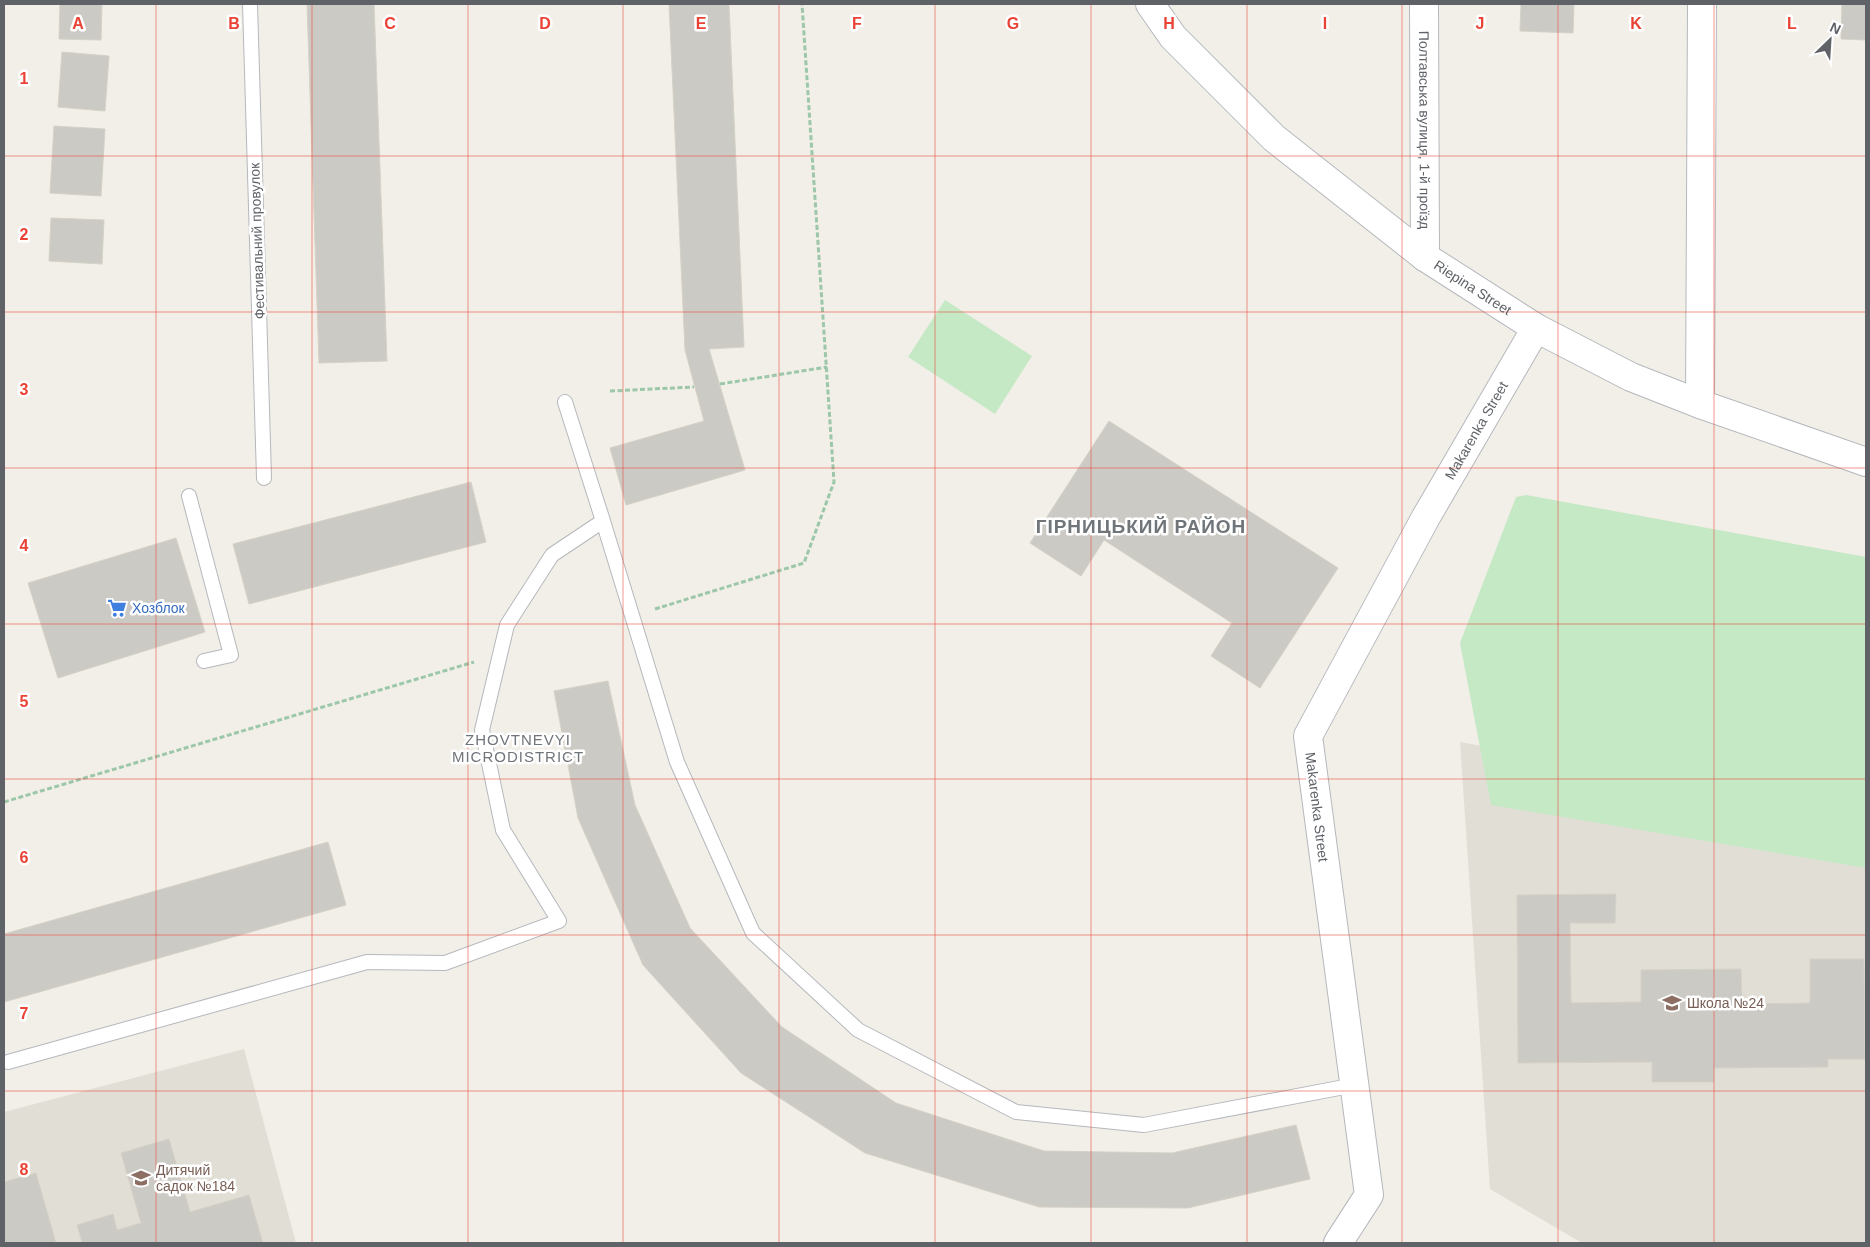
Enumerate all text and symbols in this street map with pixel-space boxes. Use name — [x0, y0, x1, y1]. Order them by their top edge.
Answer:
text: A — [72, 15, 84, 32]
text: B — [228, 15, 240, 32]
text: C — [384, 15, 396, 32]
text: D — [539, 15, 551, 32]
text: E — [696, 15, 707, 32]
text: F — [852, 15, 862, 32]
text: G — [1007, 15, 1019, 32]
text: H — [1163, 15, 1175, 32]
text: I — [1323, 15, 1327, 32]
text: J — [1476, 15, 1484, 32]
text: K — [1630, 15, 1642, 32]
text: L — [1787, 15, 1797, 32]
north arrow — [1805, 15, 1855, 65]
text: N — [1828, 19, 1843, 38]
street label: Полтавська вулиця, 1-й проїзд — [1416, 31, 1433, 229]
text: 1 — [20, 70, 29, 87]
street label: Фестивальний провулок — [246, 162, 268, 320]
text: 2 — [20, 226, 29, 243]
street label: Riepina Street — [1431, 257, 1515, 318]
street label: Makarenka Street — [1442, 379, 1511, 482]
text: 3 — [20, 381, 29, 398]
district label: ГІРНИЦЬКИЙ РАЙОН — [1036, 516, 1246, 537]
text: 4 — [20, 537, 29, 554]
supermarket icon: Хозблок — [106, 597, 128, 619]
place label: Хозблок — [132, 600, 186, 616]
text: 5 — [20, 693, 29, 710]
district label: ZHOVTNEVYI MICRODISTRICT — [452, 731, 584, 765]
street label: Makarenka Street — [1302, 751, 1332, 863]
text: 6 — [20, 849, 29, 866]
school or university icon: Школа №24 — [1661, 992, 1683, 1014]
place label: Школа №24 — [1687, 995, 1764, 1011]
text: 7 — [20, 1005, 29, 1022]
text: 8 — [20, 1161, 29, 1178]
place label: Дитячий садок №184 — [156, 1162, 235, 1194]
school or university icon: Дитячий садок №184 — [130, 1167, 152, 1189]

